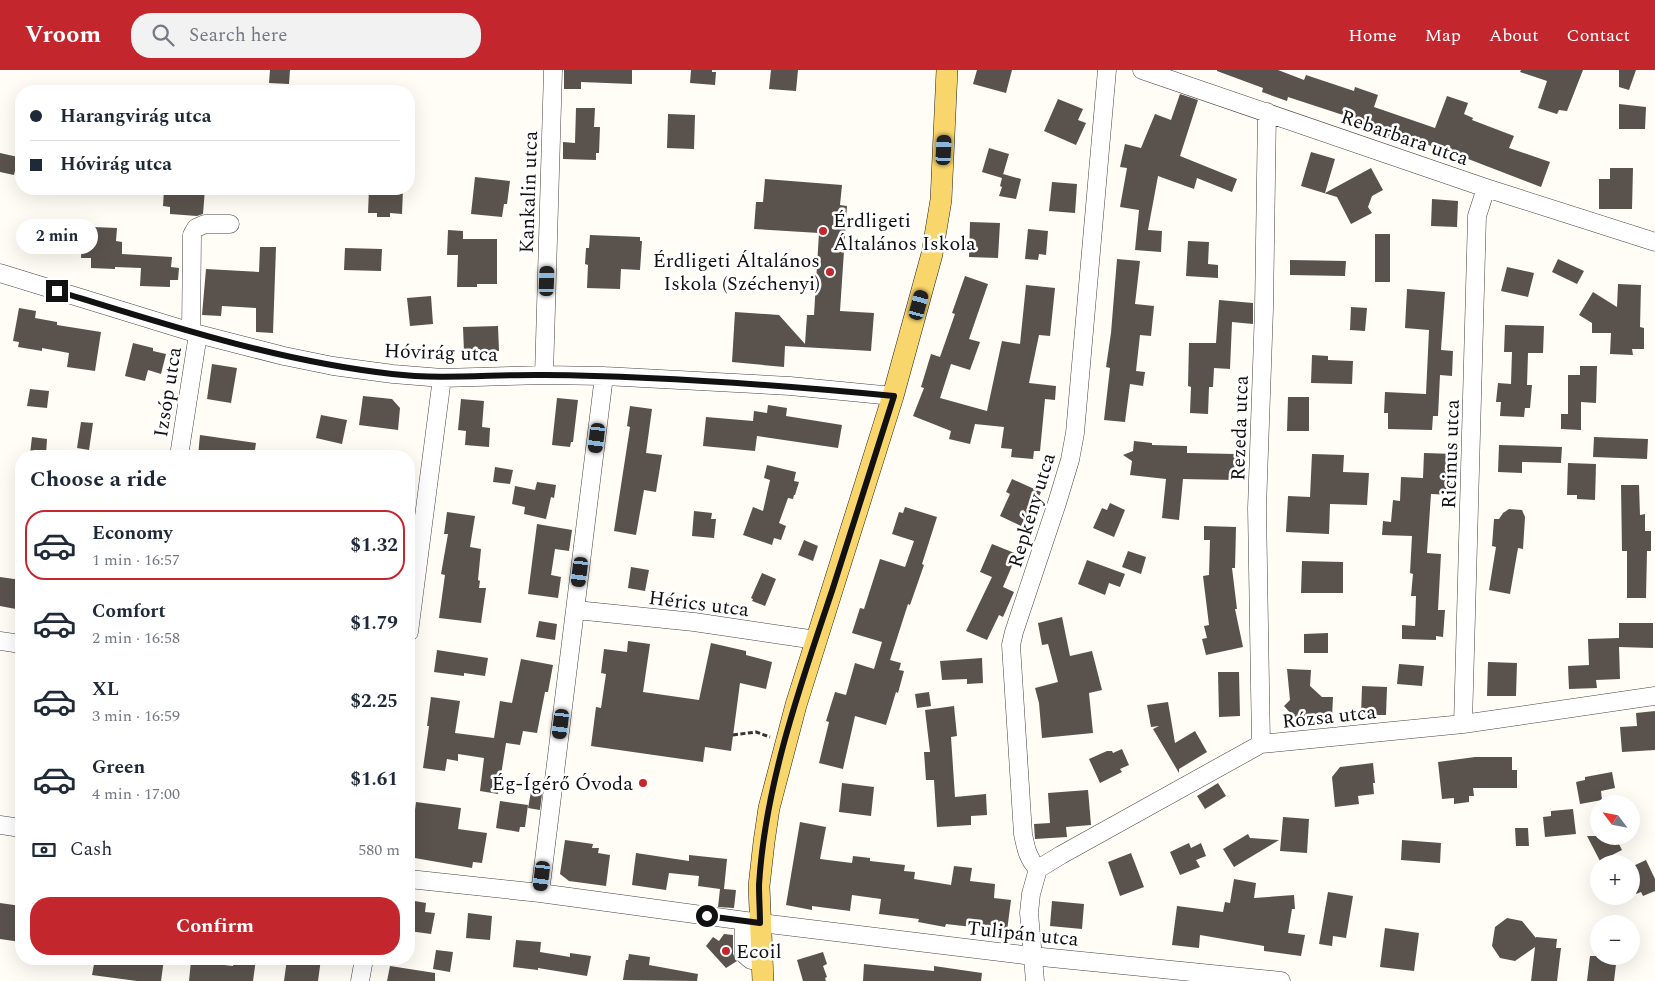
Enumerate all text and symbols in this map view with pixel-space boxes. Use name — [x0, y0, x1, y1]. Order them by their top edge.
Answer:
search box — [131, 13, 481, 58]
text: Vroom — [25, 17, 101, 53]
icon: search — [149, 21, 177, 49]
text: Search here — [189, 21, 288, 50]
text: Home — [1348, 22, 1397, 49]
text: Map — [1425, 22, 1461, 49]
text: About — [1489, 22, 1539, 49]
text: Contact — [1567, 22, 1630, 49]
text: Harangvirág utca — [60, 102, 211, 131]
street label: Rebarbara utca — [1337, 102, 1473, 174]
street label: Kankalin utca — [512, 130, 546, 254]
car — [935, 135, 952, 165]
text: Hóvirág utca — [60, 150, 172, 179]
place label: Érdligeti Általános Iskola — [833, 206, 976, 259]
callout: 2 min — [16, 218, 98, 254]
text: 2 min — [36, 224, 78, 248]
marker: Érdligeti Általános Iskola — [817, 225, 829, 237]
place label: Érdligeti Általános Iskola (Széchenyi) — [653, 246, 820, 299]
car — [538, 266, 555, 296]
marker: Érdligeti Általános Iskola (Széchenyi) — [824, 266, 836, 278]
route end — [46, 280, 68, 302]
car — [907, 289, 930, 321]
street label: Hóvirág utca — [383, 336, 499, 370]
street label: Izsóp utca — [146, 345, 190, 439]
street label: Rezeda utca — [1223, 375, 1257, 481]
street label: Ricinus utca — [1434, 399, 1468, 509]
car — [587, 422, 606, 454]
street label: Repkény utca — [1000, 449, 1064, 571]
text: Choose a ride — [30, 463, 167, 496]
text: Economy — [92, 519, 173, 548]
icon: car — [32, 523, 77, 568]
text: $1.32 — [350, 531, 398, 560]
text: 1 min · 16:57 — [92, 548, 180, 572]
car — [570, 556, 589, 588]
street label: Hérics utca — [647, 583, 751, 625]
text: Comfort — [92, 597, 166, 626]
icon: car — [32, 601, 77, 646]
text: $1.79 — [350, 609, 398, 638]
text: 2 min · 16:58 — [92, 626, 180, 650]
text: XL — [92, 675, 119, 704]
icon: car — [32, 679, 77, 724]
text: $2.25 — [350, 687, 398, 716]
street label: Rózsa utca — [1281, 697, 1378, 737]
text: 3 min · 16:59 — [92, 704, 180, 728]
car — [551, 708, 570, 740]
text: Green — [92, 753, 145, 782]
icon: car — [32, 757, 77, 802]
text: $1.61 — [350, 765, 398, 794]
place label: Ég-Ígérő Óvoda — [492, 769, 633, 799]
marker: Ég-Ígérő Óvoda — [637, 777, 649, 789]
text: 4 min · 17:00 — [92, 782, 180, 806]
north arrow — [1590, 795, 1640, 845]
map controls — [1590, 795, 1640, 965]
text: Cash — [70, 835, 112, 864]
icon: cash — [30, 836, 58, 864]
text: 580 m — [358, 838, 400, 862]
button: + — [1590, 855, 1640, 905]
car — [532, 860, 551, 892]
button: Confirm — [30, 897, 400, 955]
route start — [696, 905, 718, 927]
street label: Tulipán utca — [966, 913, 1080, 955]
button: − — [1590, 915, 1640, 965]
place label: Ecoil — [736, 937, 782, 967]
marker: Ecoil — [720, 945, 732, 957]

